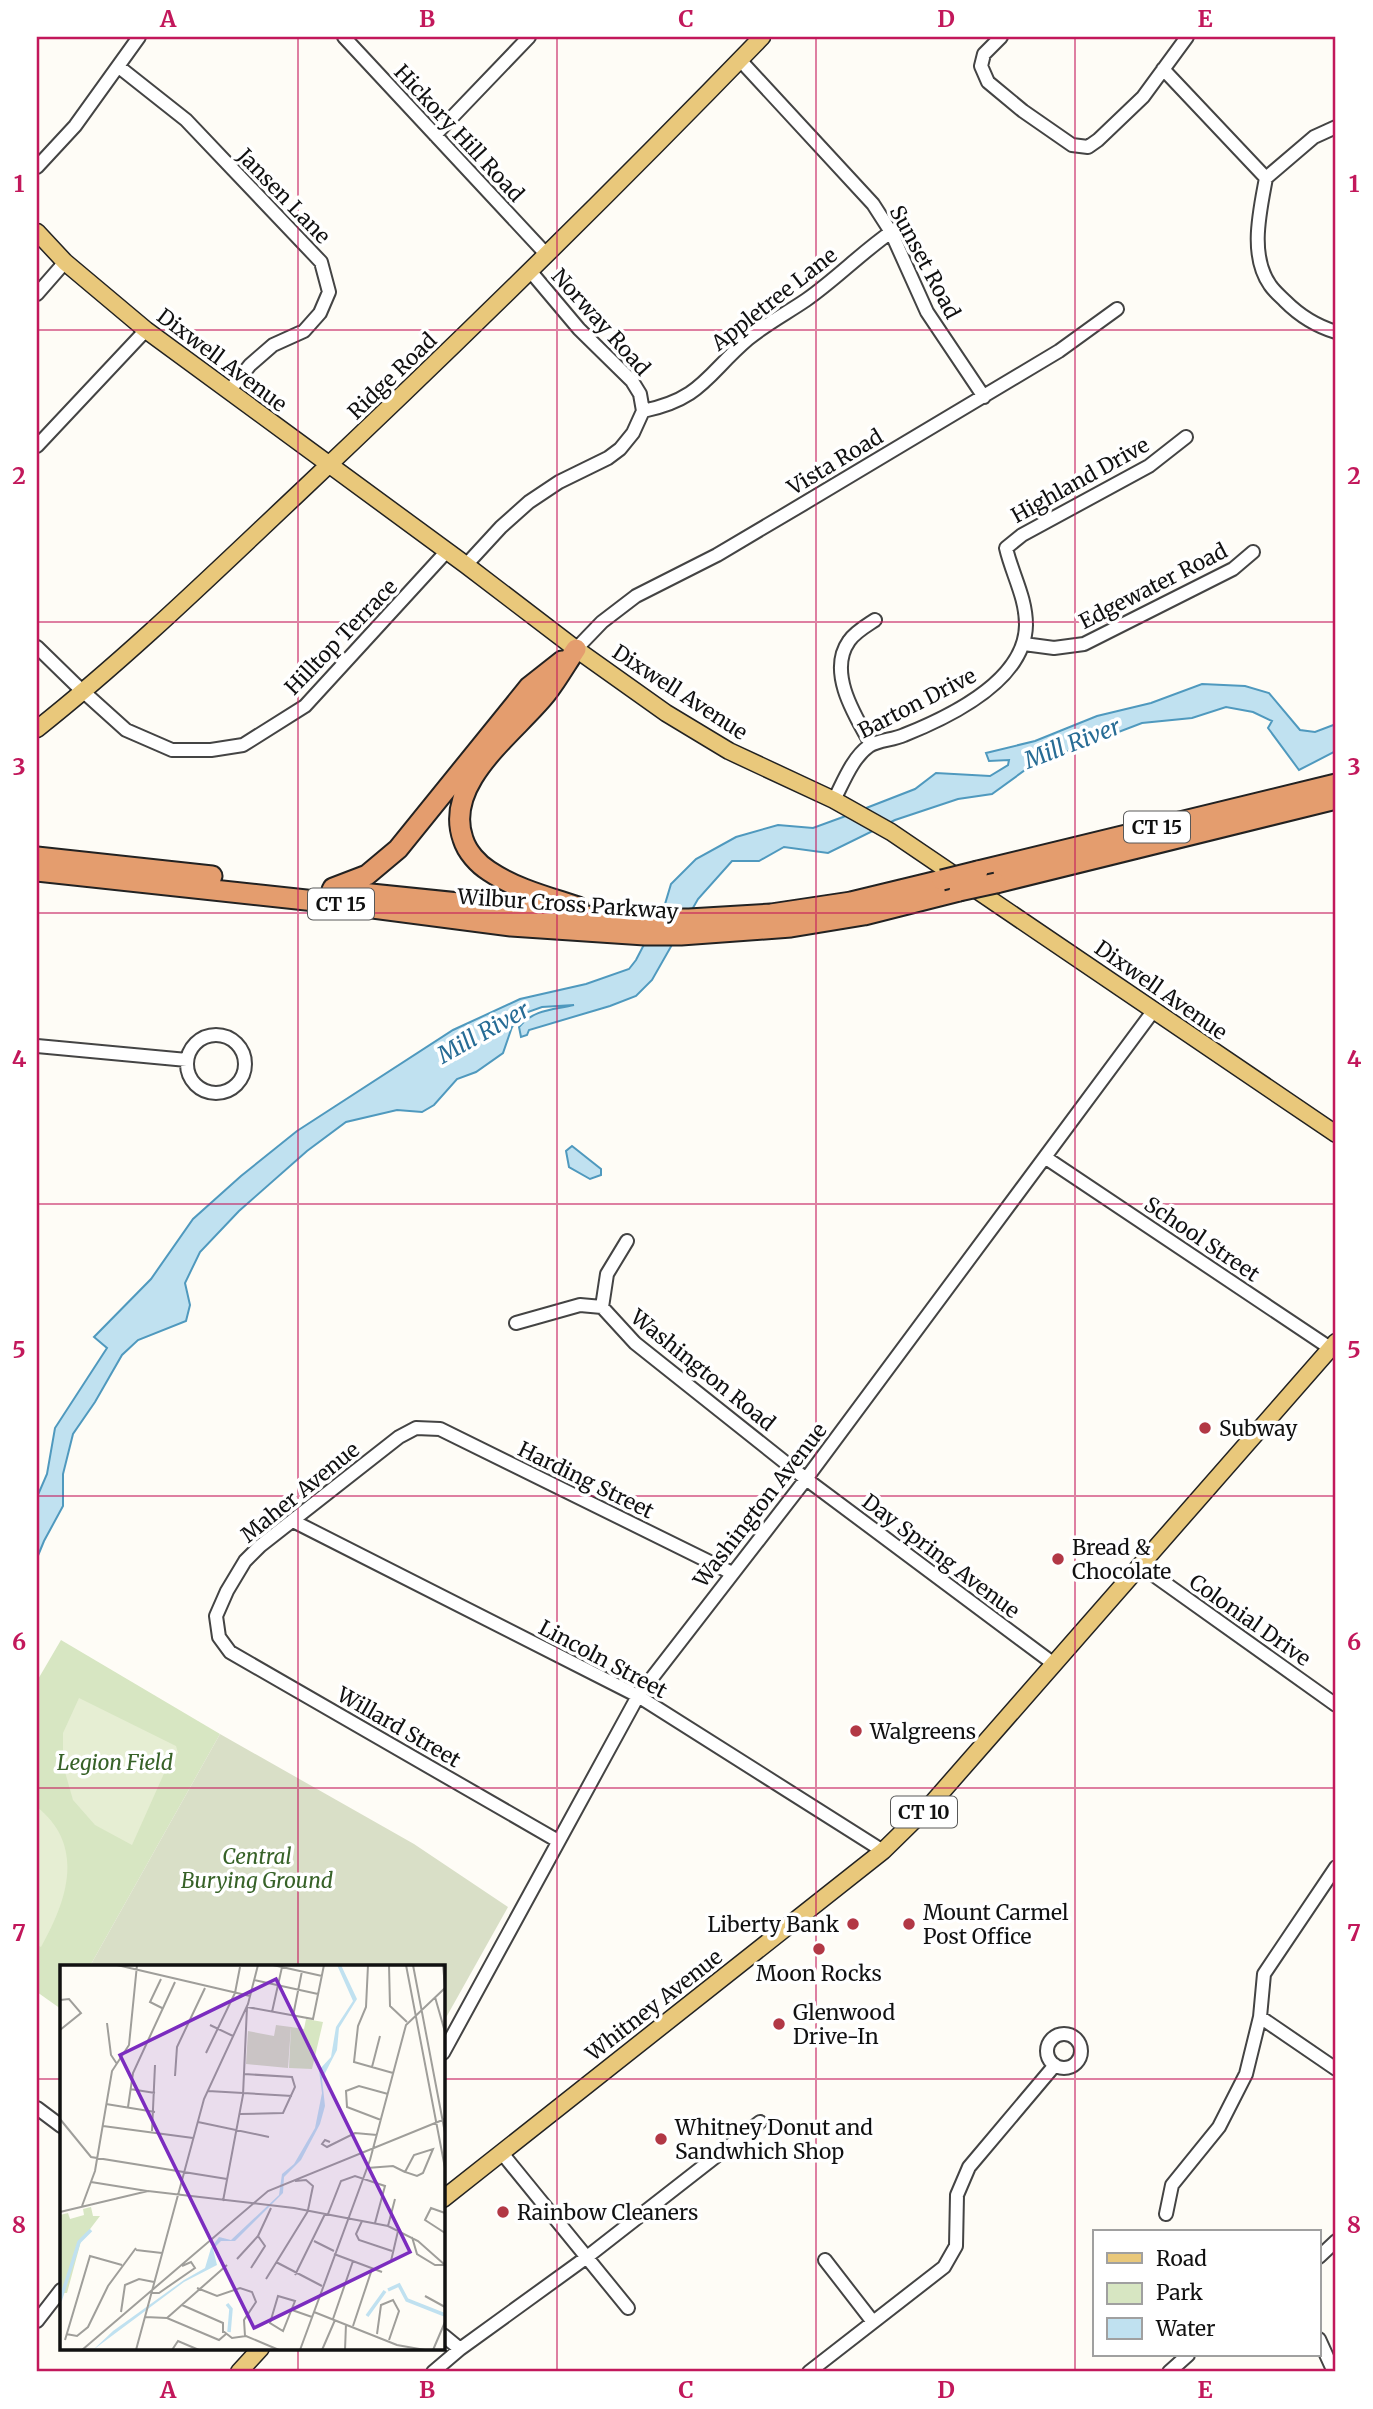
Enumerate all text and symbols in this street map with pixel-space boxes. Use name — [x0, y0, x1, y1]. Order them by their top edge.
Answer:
text: A — [159, 4, 177, 33]
text: B — [419, 4, 435, 33]
text: C — [678, 4, 694, 33]
text: D — [937, 4, 955, 33]
text: E — [1197, 4, 1213, 33]
street label: Hickory Hill Road — [388, 59, 530, 208]
street label: Jansen Lane — [231, 142, 336, 249]
text: 1 — [14, 169, 25, 198]
text: 1 — [1349, 169, 1360, 198]
street label: Sunset Road — [884, 201, 966, 324]
street label: Appletree Lane — [705, 242, 842, 357]
street label: Norway Road — [546, 263, 656, 381]
street label: Dixwell Avenue — [152, 302, 292, 418]
street label: Ridge Road — [342, 327, 442, 425]
street label: Vista Road — [782, 423, 888, 502]
street label: Highland Drive — [1006, 431, 1154, 529]
text: 2 — [12, 461, 26, 490]
text: 2 — [1347, 461, 1361, 490]
street label: Edgewater Road — [1074, 537, 1232, 635]
street label: Hilltop Terrace — [279, 573, 403, 701]
street label: Dixwell Avenue — [607, 638, 753, 746]
street label: Barton Drive — [853, 662, 981, 744]
water label: Mill River — [1019, 711, 1125, 775]
text: 3 — [12, 752, 26, 781]
text: 3 — [1347, 752, 1361, 781]
road number: CT 15 — [1124, 812, 1190, 842]
street label: Wilbur Cross Parkway — [456, 883, 680, 925]
road number: CT 15 — [308, 888, 374, 920]
street label: Dixwell Avenue — [1089, 934, 1233, 1046]
water label: Mill River — [431, 995, 535, 1070]
text: 4 — [12, 1044, 27, 1073]
text: 4 — [1347, 1044, 1362, 1073]
street label: School Street — [1139, 1191, 1265, 1287]
street label: Washington Road — [624, 1303, 781, 1437]
text: 5 — [12, 1335, 26, 1364]
text: 5 — [1347, 1335, 1361, 1364]
place label: Subway — [1219, 1415, 1298, 1442]
street label: Washington Avenue — [687, 1417, 833, 1593]
marker: Subway — [1197, 1420, 1213, 1436]
street label: Harding Street — [514, 1435, 658, 1525]
street label: Maher Avenue — [235, 1436, 365, 1548]
street label: Day Spring Avenue — [857, 1488, 1025, 1624]
place label: Bread & Chocolate — [1072, 1534, 1171, 1585]
marker: Bread & Chocolate — [1050, 1551, 1066, 1567]
street label: Colonial Drive — [1184, 1568, 1316, 1672]
street label: Lincoln Street — [534, 1614, 672, 1704]
text: 6 — [12, 1627, 26, 1656]
text: 6 — [1347, 1627, 1361, 1656]
street label: Willard Street — [331, 1680, 466, 1773]
place label: Walgreens — [869, 1718, 976, 1745]
marker: Walgreens — [848, 1723, 864, 1739]
park label: Legion Field — [57, 1749, 173, 1776]
road number: CT 10 — [891, 1796, 957, 1828]
park label: Central Burying Ground — [181, 1843, 333, 1894]
place label: Mount Carmel Post Office — [923, 1899, 1069, 1950]
place label: Liberty Bank — [707, 1911, 840, 1938]
marker: Liberty Bank — [845, 1916, 861, 1932]
marker: Mount Carmel Post Office — [901, 1916, 917, 1932]
text: 7 — [12, 1918, 26, 1947]
text: 7 — [1347, 1918, 1361, 1947]
marker: Moon Rocks — [811, 1941, 827, 1957]
street label: Whitney Avenue — [580, 1943, 728, 2067]
place label: Moon Rocks — [756, 1960, 882, 1987]
inset map — [60, 1965, 444, 2350]
place label: Glenwood Drive-In — [793, 1999, 895, 2050]
marker: Glenwood Drive-In — [771, 2016, 787, 2032]
place label: Whitney Donut and Sandwhich Shop — [674, 2114, 873, 2165]
marker: Whitney Donut and Sandwhich Shop — [653, 2131, 669, 2147]
place label: Rainbow Cleaners — [517, 2199, 698, 2226]
marker: Rainbow Cleaners — [495, 2204, 511, 2220]
text: 8 — [12, 2210, 26, 2239]
text: 8 — [1347, 2210, 1361, 2239]
legend — [1093, 2230, 1320, 2356]
text: Road — [1156, 2245, 1207, 2272]
text: Park — [1156, 2279, 1203, 2306]
text: Water — [1155, 2315, 1215, 2342]
text: A — [159, 2375, 177, 2404]
text: B — [419, 2375, 435, 2404]
text: C — [678, 2375, 694, 2404]
text: D — [937, 2375, 955, 2404]
text: E — [1197, 2375, 1213, 2404]

